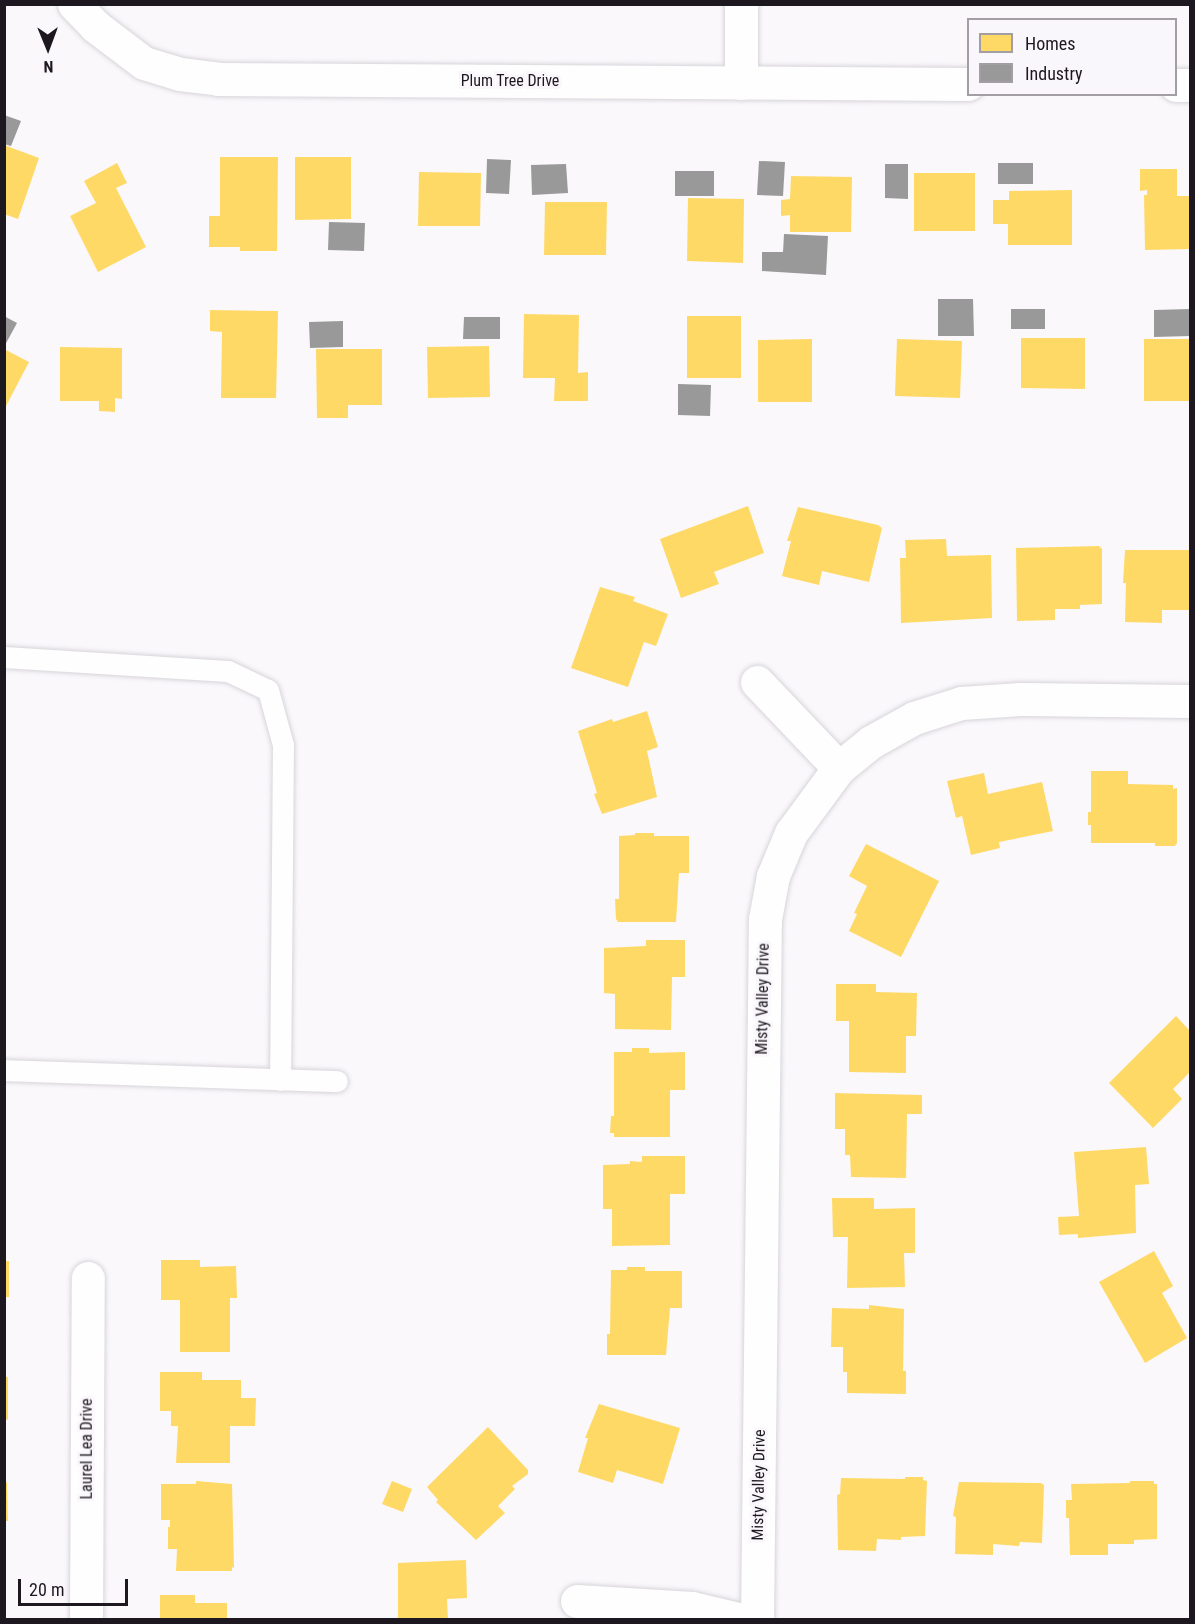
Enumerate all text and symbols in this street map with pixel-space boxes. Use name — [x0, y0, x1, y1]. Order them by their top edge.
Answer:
north arrow — [18, 18, 78, 78]
legend — [967, 18, 1177, 96]
text: Homes — [1025, 33, 1075, 54]
text: N — [43, 57, 53, 76]
text: Industry — [1025, 63, 1083, 84]
street label: Plum Tree Drive — [460, 71, 560, 91]
street label: Misty Valley Drive — [752, 943, 774, 1055]
street label: Laurel Lea Drive — [77, 1399, 97, 1499]
street label: Misty Valley Drive — [748, 1429, 770, 1541]
scale bar — [21, 1567, 130, 1605]
text: 20 m — [29, 1579, 64, 1600]

